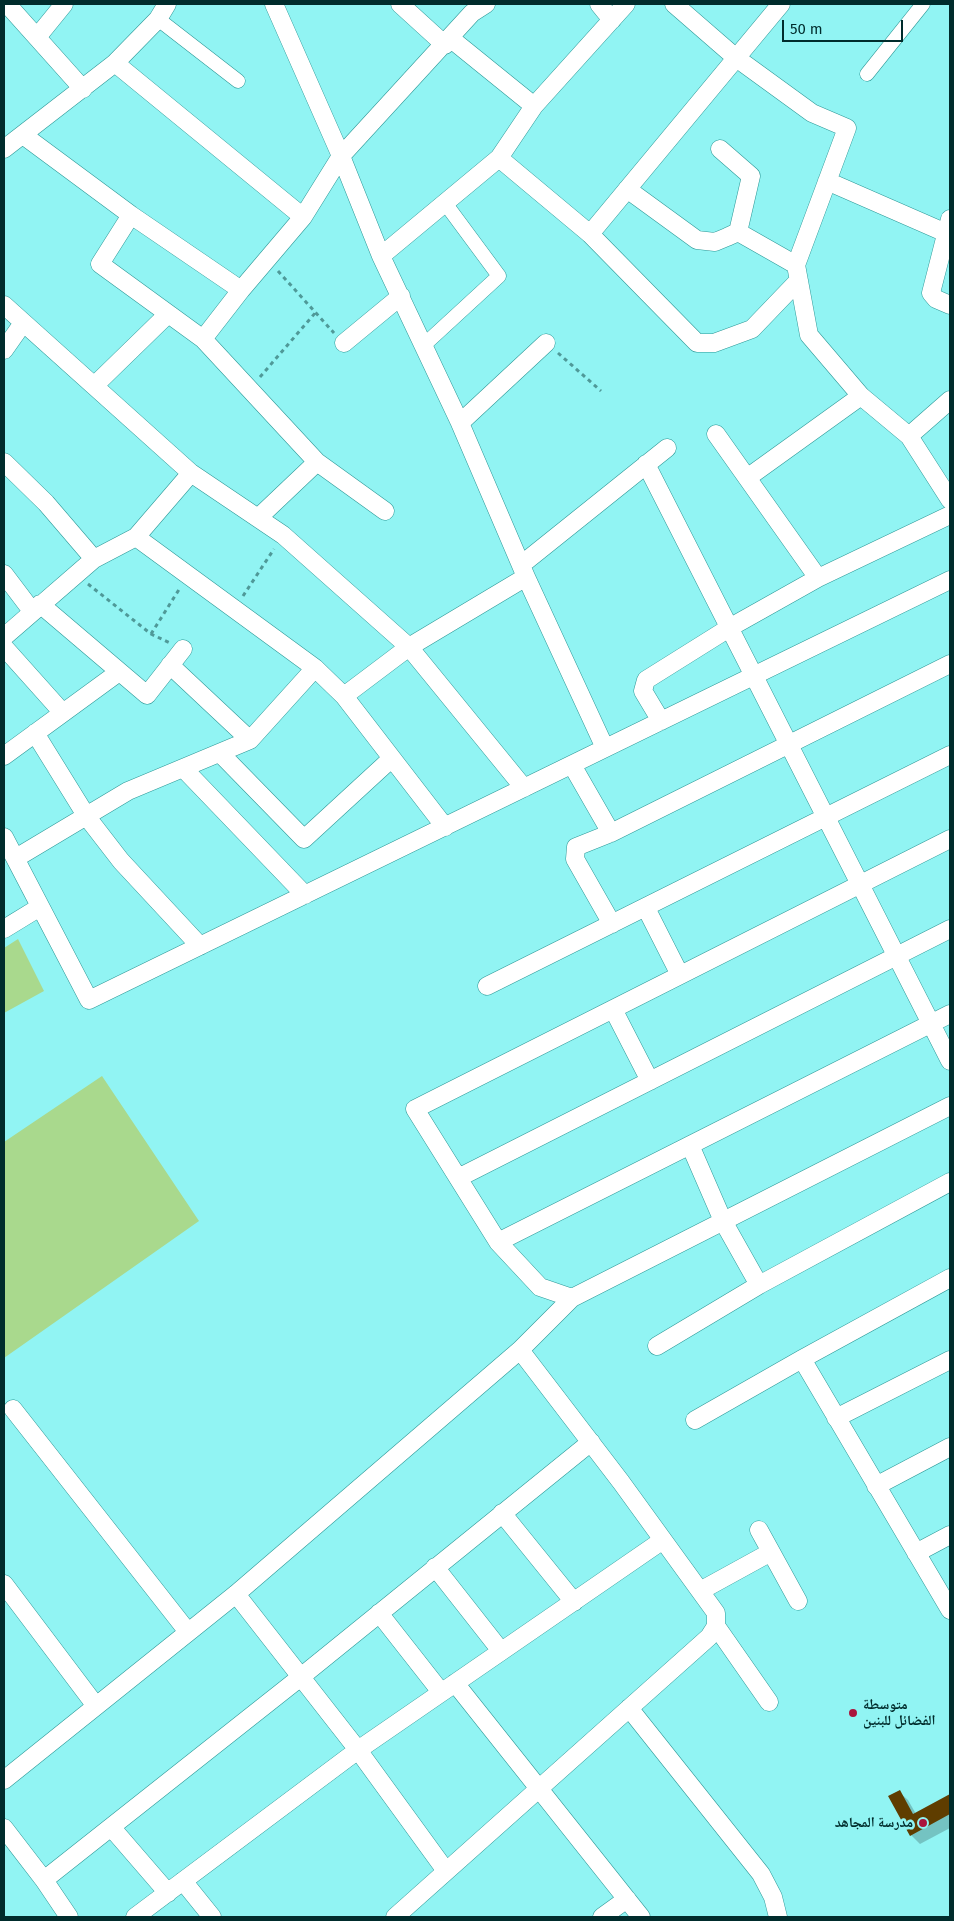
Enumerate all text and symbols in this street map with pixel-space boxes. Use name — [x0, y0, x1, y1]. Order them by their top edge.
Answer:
scale bar — [784, 10, 905, 42]
text: 50 m — [790, 20, 823, 38]
place label: متوسطة الفضائل للبنين — [863, 1697, 936, 1730]
marker: متوسطة الفضائل للبنين — [847, 1707, 859, 1719]
place label: مدرسة المجاهد — [835, 1815, 913, 1831]
marker: مدرسة المجاهد — [917, 1817, 929, 1829]

